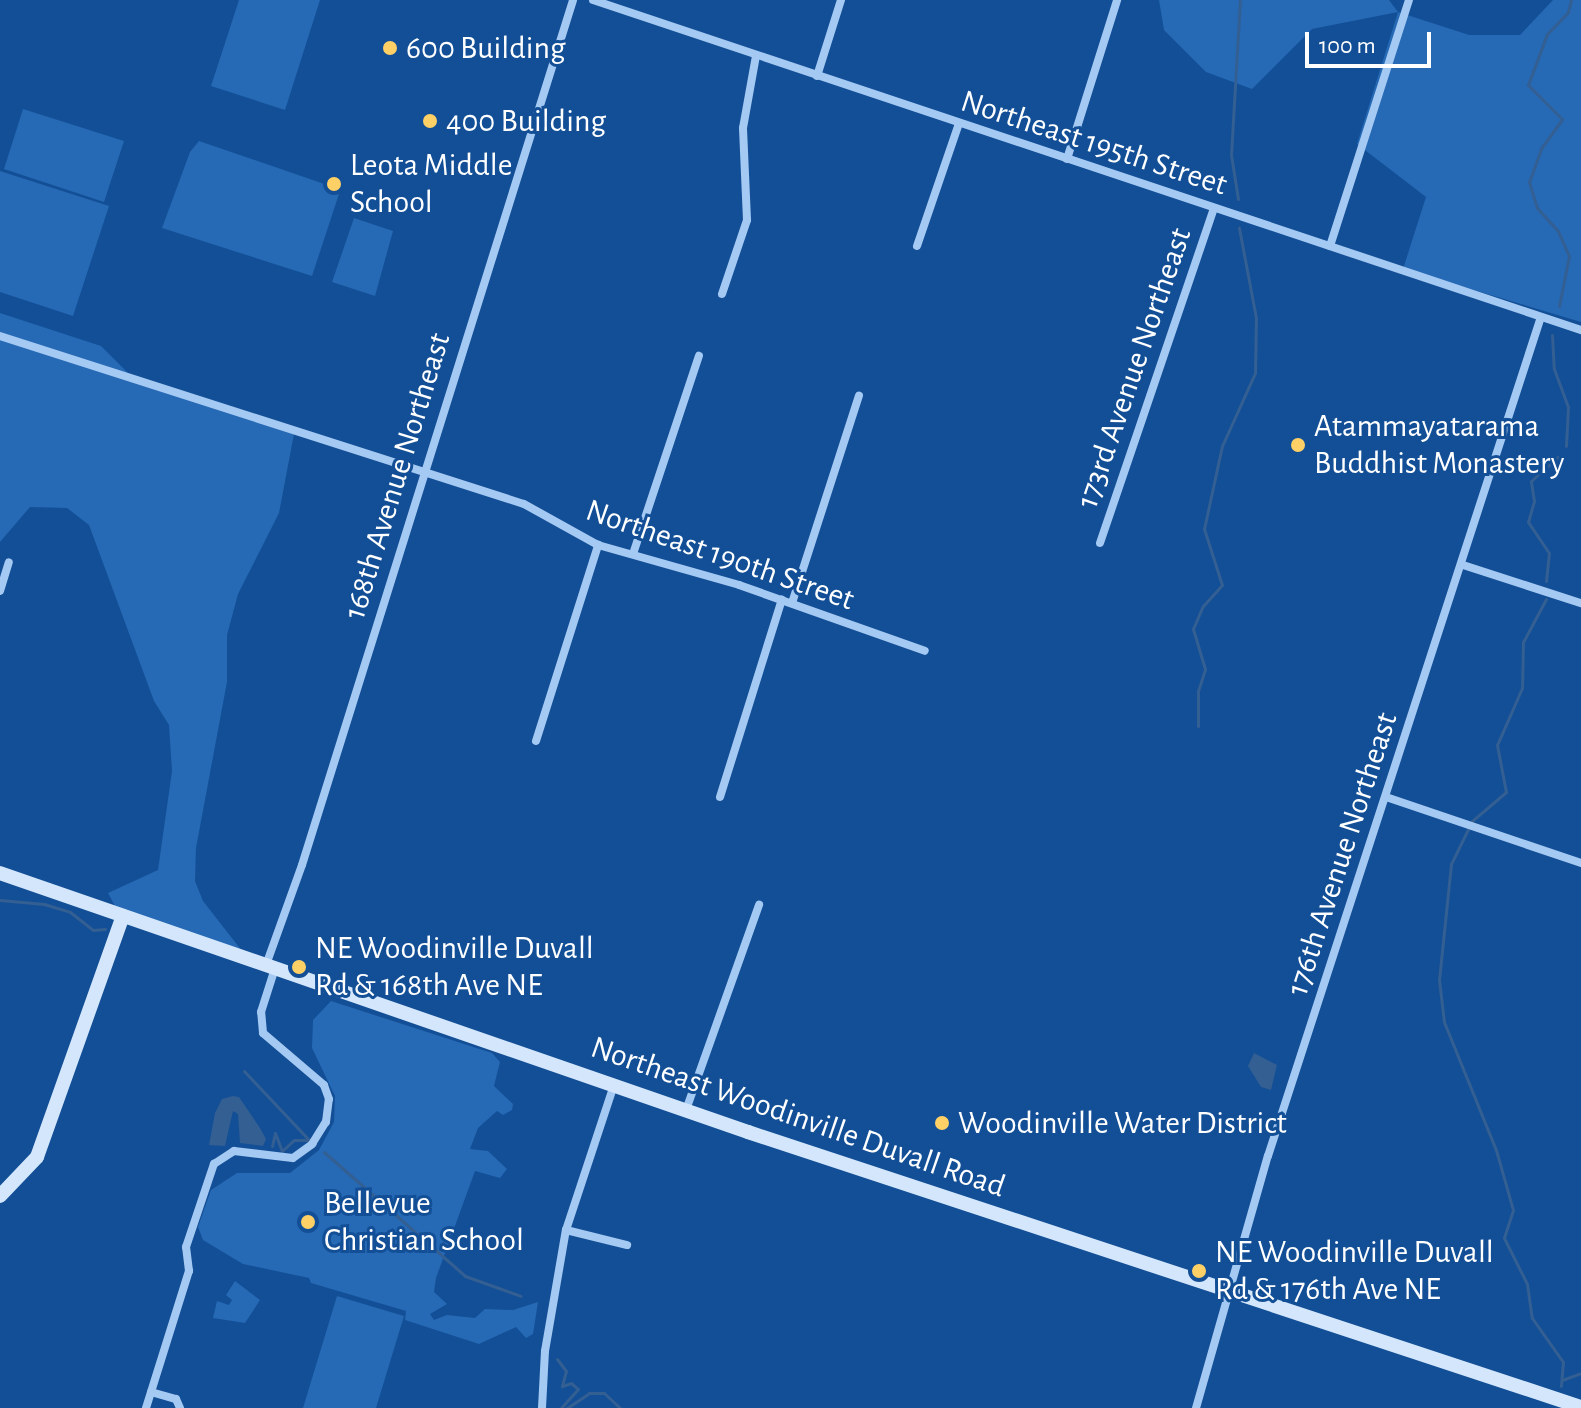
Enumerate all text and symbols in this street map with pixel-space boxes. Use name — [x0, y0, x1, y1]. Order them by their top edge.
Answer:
scale bar — [1309, 16, 1435, 66]
place label: 600 Building — [406, 29, 566, 67]
text: 100 m — [1319, 34, 1376, 58]
marker: 600 Building — [381, 39, 399, 57]
street label: Northeast 195th Street — [956, 82, 1232, 204]
place label: 400 Building — [446, 102, 606, 140]
marker: 400 Building — [421, 112, 439, 130]
place label: Leota Middle School — [350, 147, 512, 222]
marker: Leota Middle School — [325, 175, 343, 193]
street label: 173rd Avenue Northeast — [1068, 223, 1200, 513]
street label: 168th Avenue Northeast — [335, 328, 459, 624]
place label: Atammayatarama Buddhist Monastery — [1314, 408, 1564, 483]
marker: Atammayatarama Buddhist Monastery — [1289, 436, 1307, 454]
street label: Northeast 190th Street — [581, 491, 859, 619]
street label: 176th Avenue Northeast — [1278, 708, 1406, 1000]
place label: NE Woodinville Duvall Rd & 168th Ave NE — [315, 930, 594, 1005]
marker: NE Woodinville Duvall Rd & 168th Ave NE — [290, 958, 308, 976]
street label: Northeast Woodinville Duvall Road — [586, 1028, 1010, 1206]
place label: Woodinville Water District — [958, 1104, 1287, 1142]
marker: Woodinville Water District — [933, 1114, 951, 1132]
place label: Bellevue Christian School — [324, 1185, 524, 1260]
marker: Bellevue Christian School — [299, 1213, 317, 1231]
place label: NE Woodinville Duvall Rd & 176th Ave NE — [1215, 1234, 1494, 1309]
marker: NE Woodinville Duvall Rd & 176th Ave NE — [1190, 1262, 1208, 1280]

